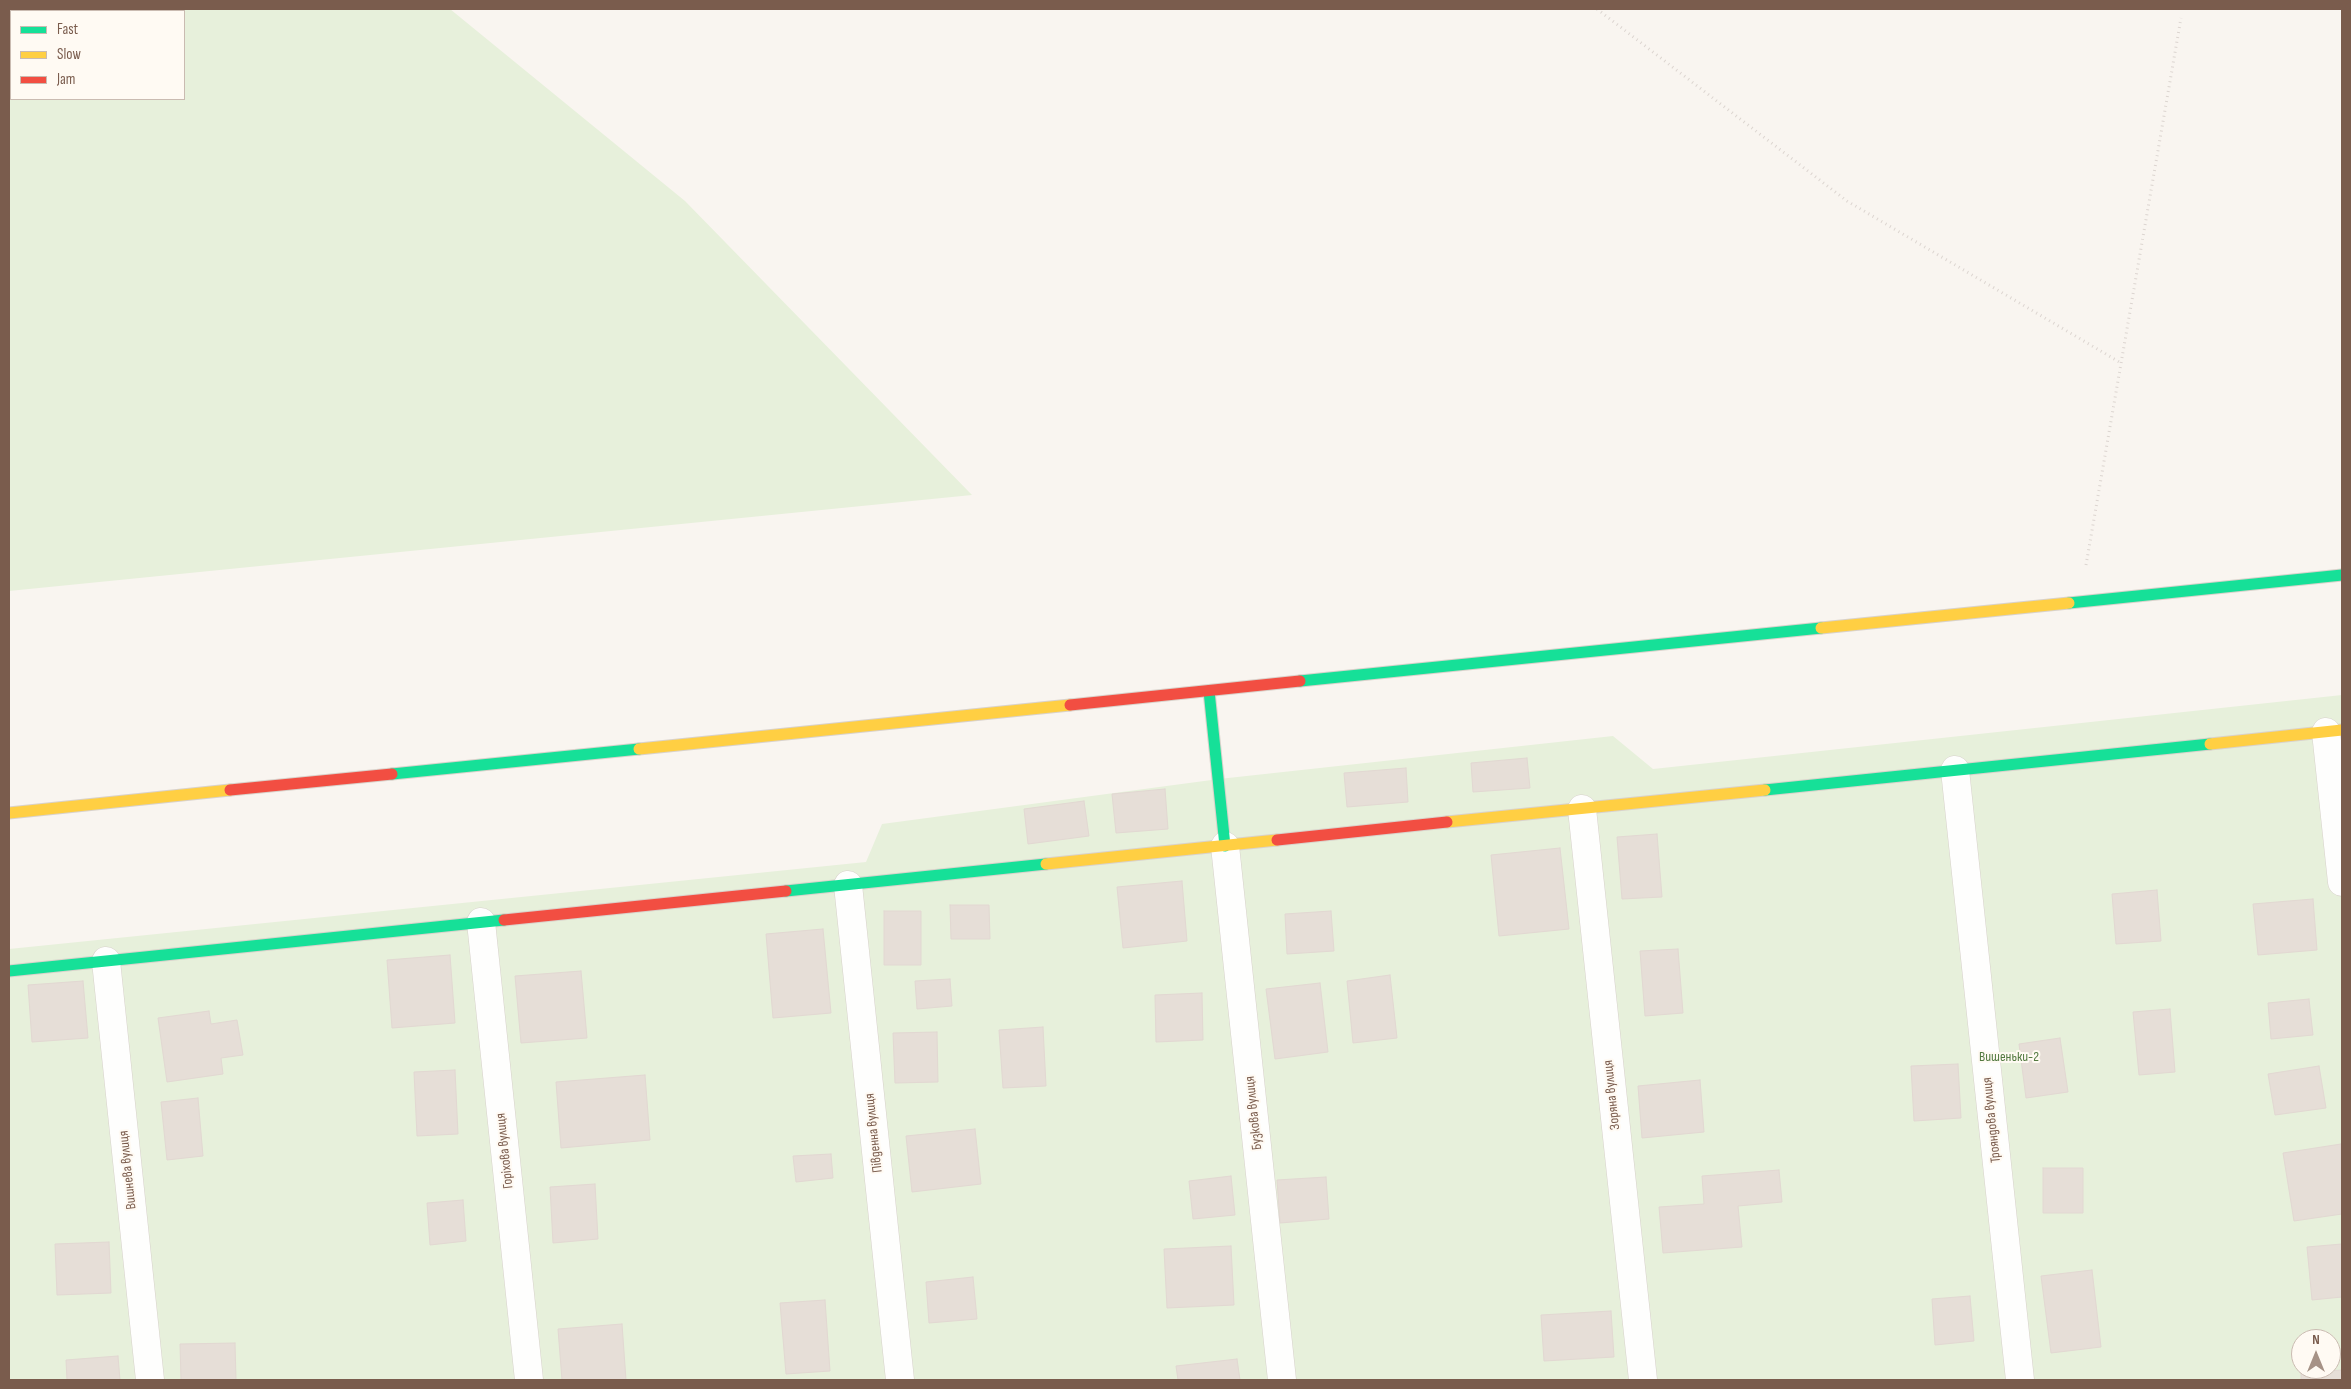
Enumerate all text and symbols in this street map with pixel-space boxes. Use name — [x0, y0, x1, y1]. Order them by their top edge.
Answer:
legend — [10, 10, 185, 100]
text: Fast — [57, 20, 78, 39]
text: Slow — [57, 45, 81, 64]
text: Jam — [57, 70, 75, 89]
park label: Вишеньки-2 — [1979, 1049, 2039, 1065]
street label: Зоряна вулиця — [1600, 1059, 1624, 1131]
street label: Бузкова вулиця — [1242, 1075, 1266, 1151]
street label: Трояндова вулиця — [1979, 1076, 2005, 1164]
street label: Південна вулиця — [861, 1093, 887, 1173]
street label: Горіхова вулиця — [493, 1112, 517, 1190]
street label: Вишнева вулиця — [116, 1130, 140, 1210]
north arrow — [2291, 1329, 2341, 1379]
text: N — [2312, 1331, 2320, 1348]

